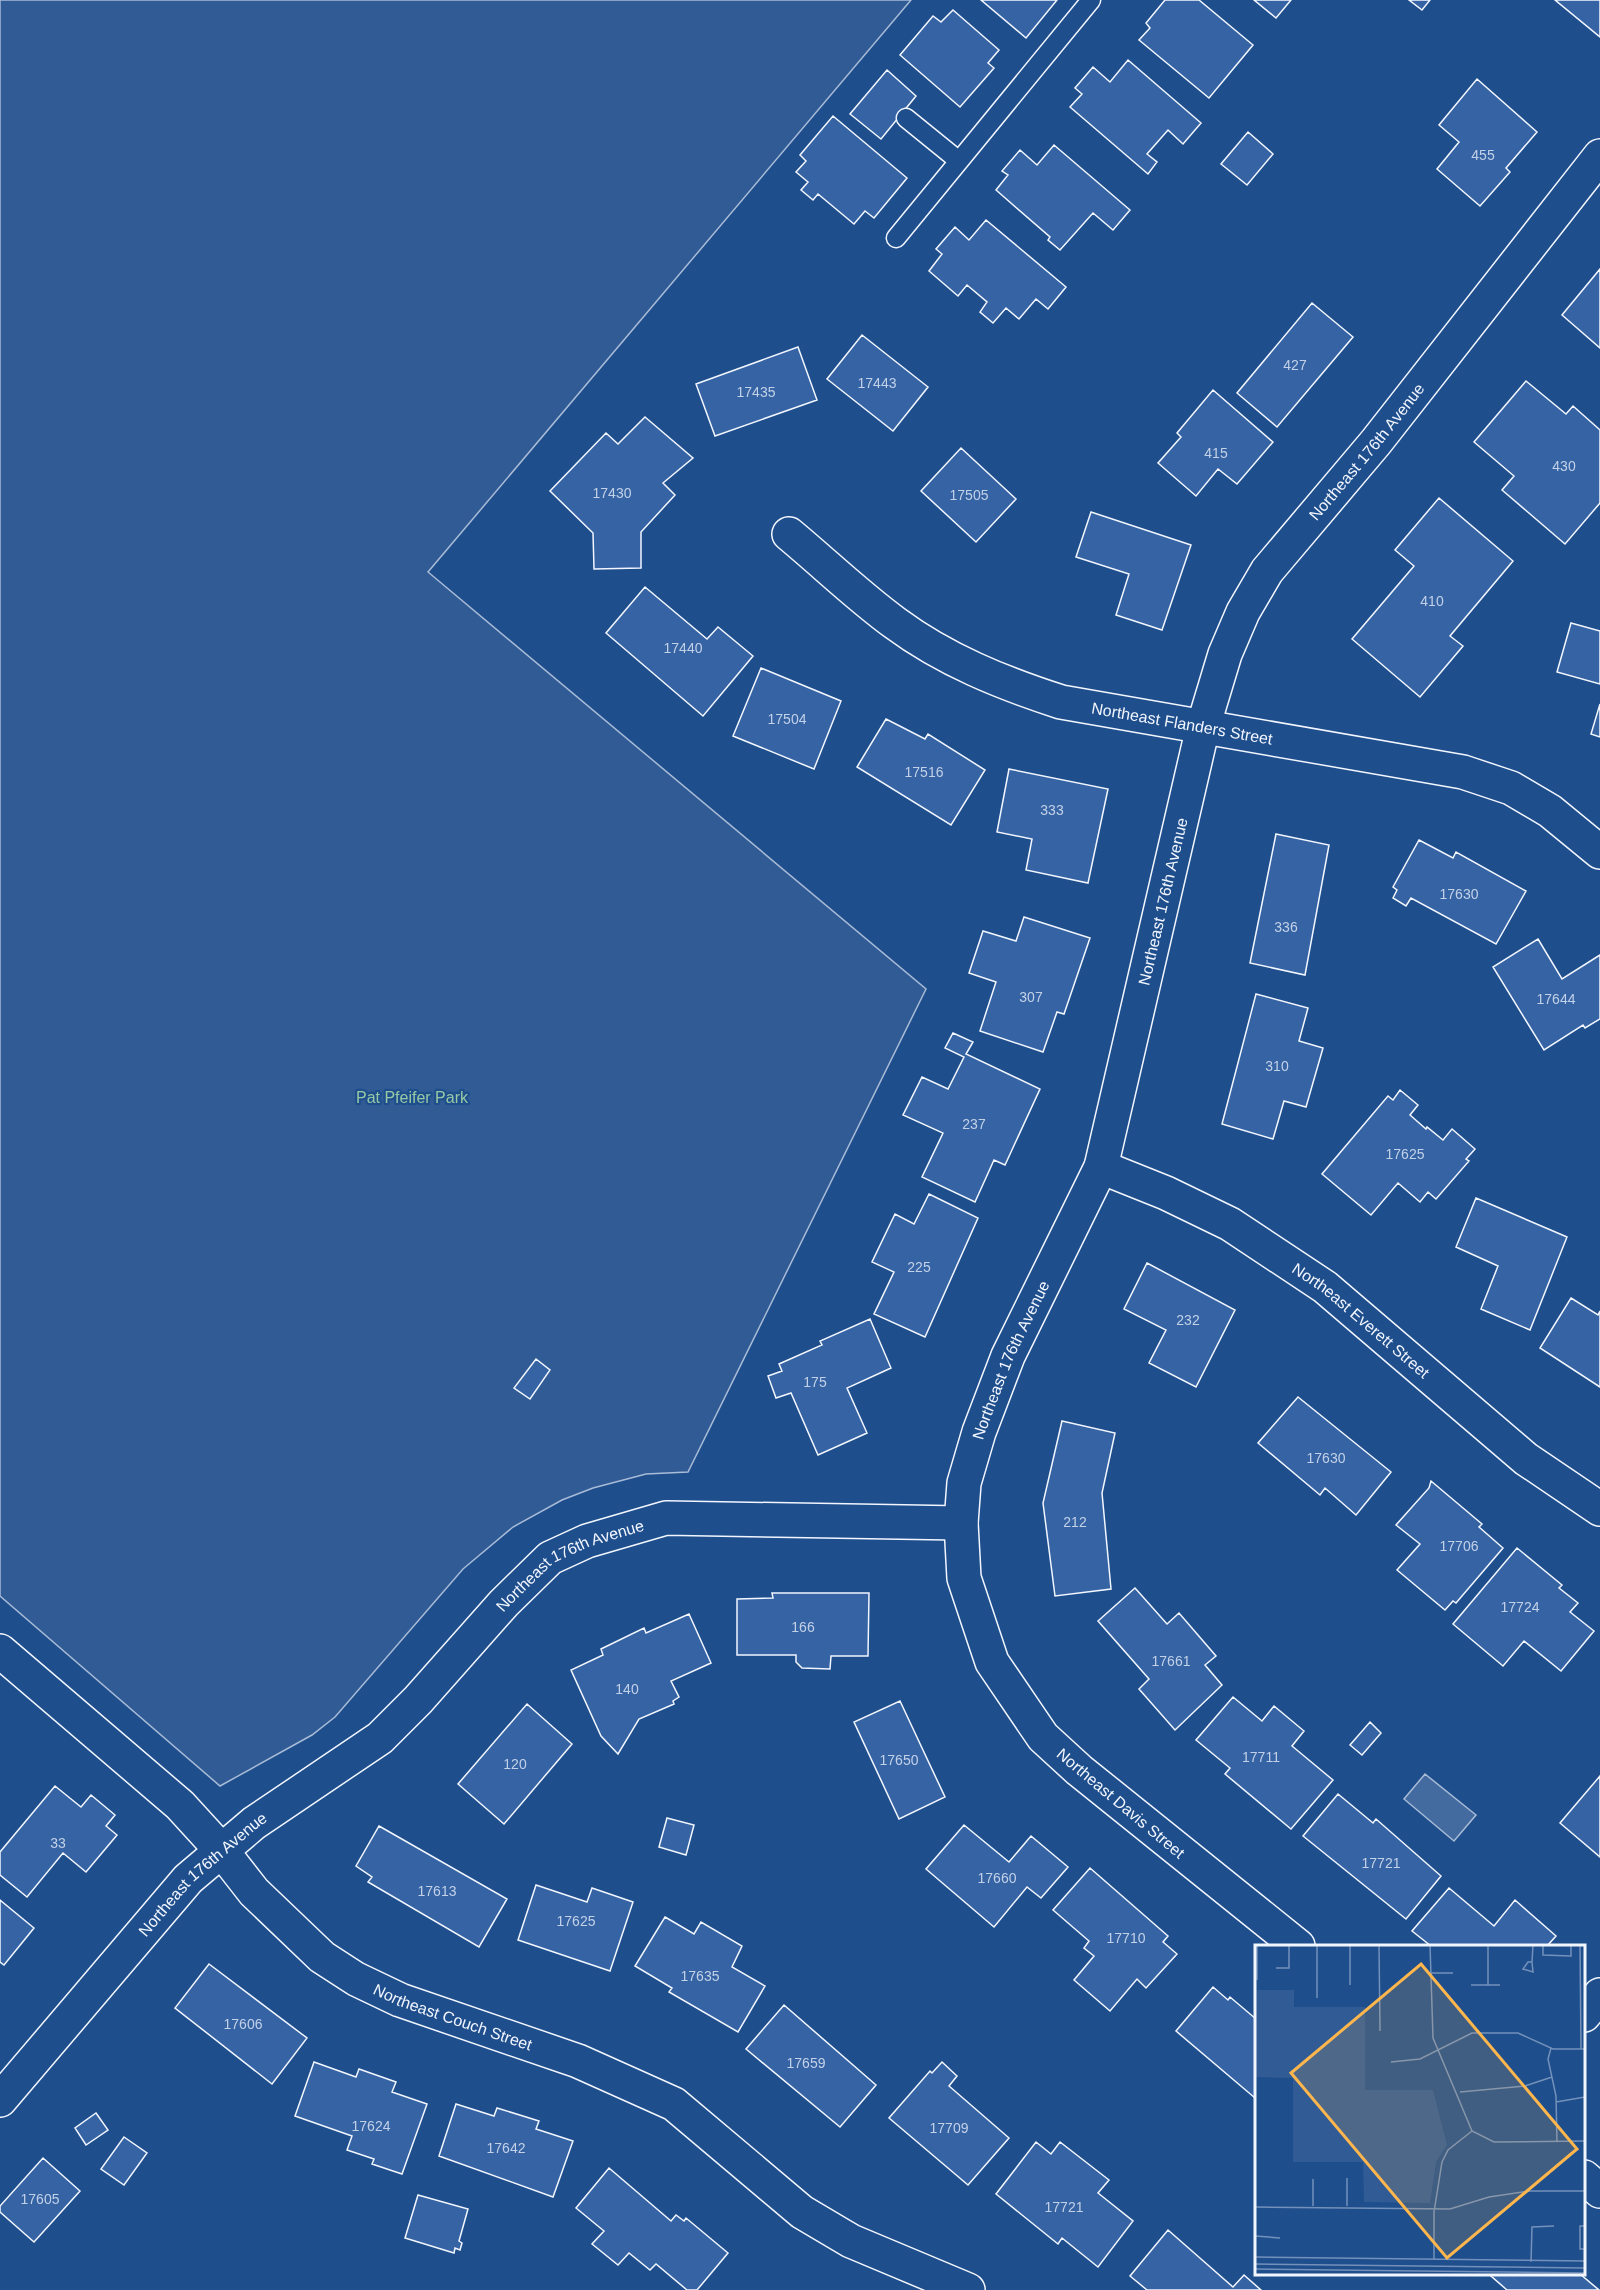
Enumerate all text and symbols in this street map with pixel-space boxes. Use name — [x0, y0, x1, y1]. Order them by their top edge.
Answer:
house number: 455 — [1471, 147, 1495, 163]
house number: 427 — [1283, 357, 1307, 373]
house number: 17443 — [858, 375, 897, 391]
street label: Northeast 176th Avenue — [1306, 380, 1428, 524]
house number: 17435 — [737, 384, 776, 400]
house number: 415 — [1204, 445, 1228, 461]
house number: 430 — [1552, 458, 1576, 474]
house number: 17430 — [593, 485, 632, 501]
house number: 17505 — [950, 487, 989, 503]
house number: 410 — [1420, 593, 1444, 609]
house number: 17440 — [664, 640, 703, 656]
street label: Northeast Flanders Street — [1090, 699, 1274, 748]
house number: 17504 — [768, 711, 807, 727]
house number: 17516 — [905, 764, 944, 780]
house number: 333 — [1040, 802, 1064, 818]
street label: Northeast 176th Avenue — [1135, 816, 1191, 987]
house number: 17630 — [1440, 886, 1479, 902]
house number: 336 — [1274, 919, 1298, 935]
house number: 307 — [1019, 989, 1043, 1005]
house number: 17644 — [1537, 991, 1576, 1007]
house number: 310 — [1265, 1058, 1289, 1074]
park label: Pat Pfeifer Park — [356, 1089, 469, 1106]
house number: 237 — [962, 1116, 986, 1132]
house number: 17625 — [1386, 1146, 1425, 1162]
house number: 225 — [907, 1259, 931, 1275]
street label: Northeast Everett Street — [1289, 1260, 1433, 1382]
street label: Northeast 176th Avenue — [969, 1278, 1053, 1441]
house number: 232 — [1176, 1312, 1200, 1328]
house number: 175 — [803, 1374, 827, 1390]
house number: 17630 — [1307, 1450, 1346, 1466]
house number: 212 — [1063, 1514, 1087, 1530]
street label: Northeast 176th Avenue — [493, 1517, 646, 1615]
house number: 17706 — [1440, 1538, 1479, 1554]
house number: 17724 — [1501, 1599, 1540, 1615]
house number: 166 — [791, 1619, 815, 1635]
house number: 17661 — [1152, 1653, 1191, 1669]
house number: 140 — [615, 1681, 639, 1697]
street label: Northeast Davis Street — [1054, 1745, 1188, 1862]
house number: 17711 — [1242, 1749, 1280, 1765]
house number: 17650 — [880, 1752, 919, 1768]
house number: 120 — [503, 1756, 527, 1772]
street label: Northeast 176th Avenue — [135, 1809, 270, 1940]
house number: 33 — [50, 1835, 66, 1851]
house number: 17721 — [1362, 1855, 1401, 1871]
house number: 17660 — [978, 1870, 1017, 1886]
house number: 17613 — [418, 1883, 457, 1899]
house number: 17625 — [557, 1913, 596, 1929]
house number: 17710 — [1107, 1930, 1146, 1946]
inset map — [1255, 1945, 1585, 2275]
house number: 17635 — [681, 1968, 720, 1984]
street label: Northeast Couch Street — [371, 1981, 535, 2054]
house number: 17606 — [224, 2016, 263, 2032]
house number: 17659 — [787, 2055, 826, 2071]
house number: 17624 — [352, 2118, 391, 2134]
house number: 17709 — [930, 2120, 969, 2136]
house number: 17642 — [487, 2140, 526, 2156]
house number: 17605 — [21, 2191, 60, 2207]
house number: 17721 — [1045, 2199, 1084, 2215]

